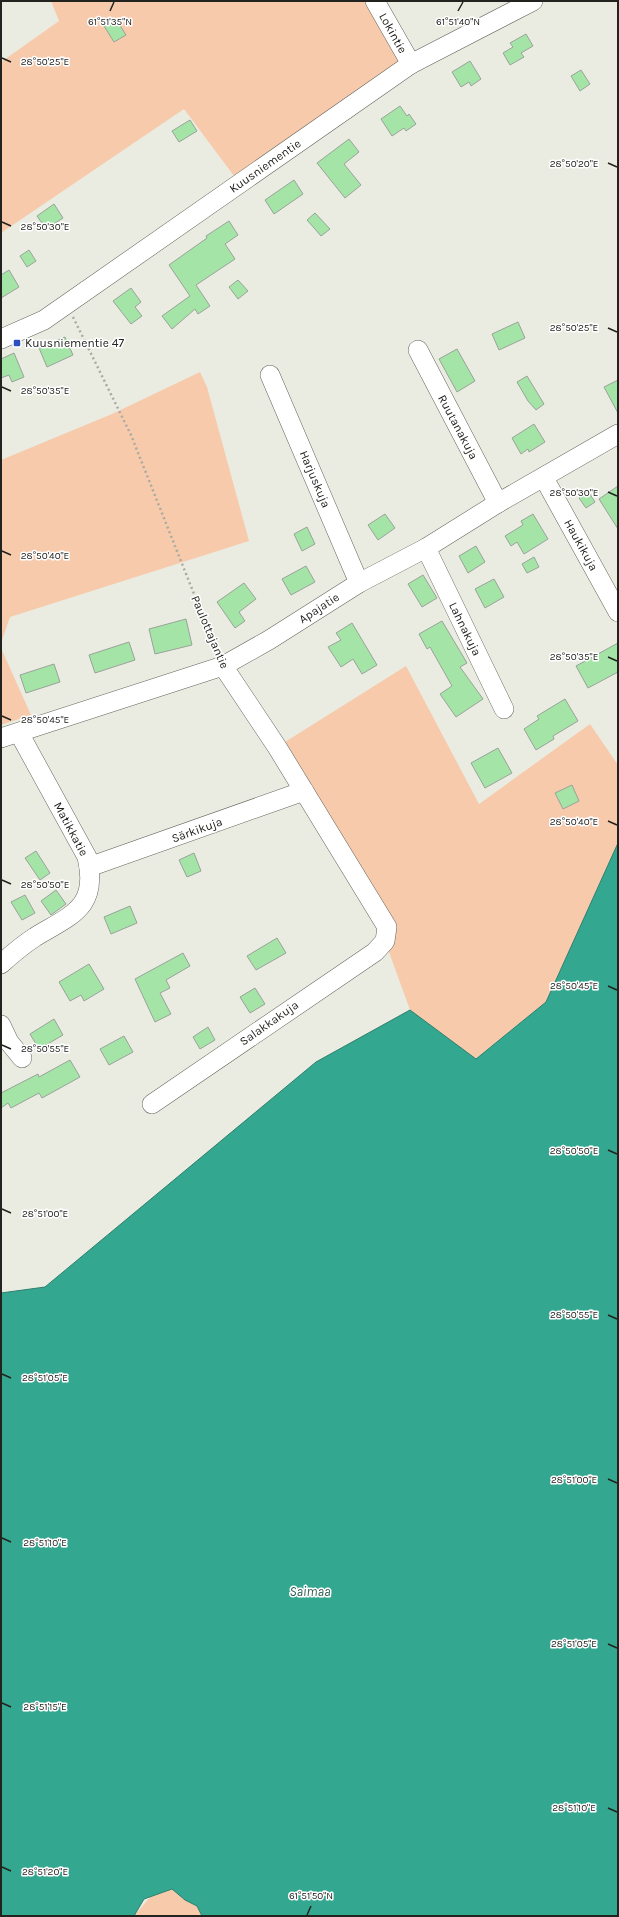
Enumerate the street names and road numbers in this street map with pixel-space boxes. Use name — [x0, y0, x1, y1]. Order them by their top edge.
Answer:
street label: Lokintie — [376, 10, 410, 56]
street label: Kuusniementie — [227, 136, 303, 196]
street label: Ruutanakuja — [435, 392, 481, 462]
street label: Harjuskuja — [297, 448, 333, 510]
street label: Haukikuja — [561, 517, 601, 573]
street label: Apajatie — [296, 590, 342, 626]
street label: Paulottajantie — [188, 593, 232, 671]
street label: Lahnakuja — [446, 600, 484, 658]
street label: Matikkatie — [51, 800, 91, 858]
street label: Särkikuja — [170, 814, 224, 846]
street label: Salakkakuja — [237, 998, 301, 1048]

